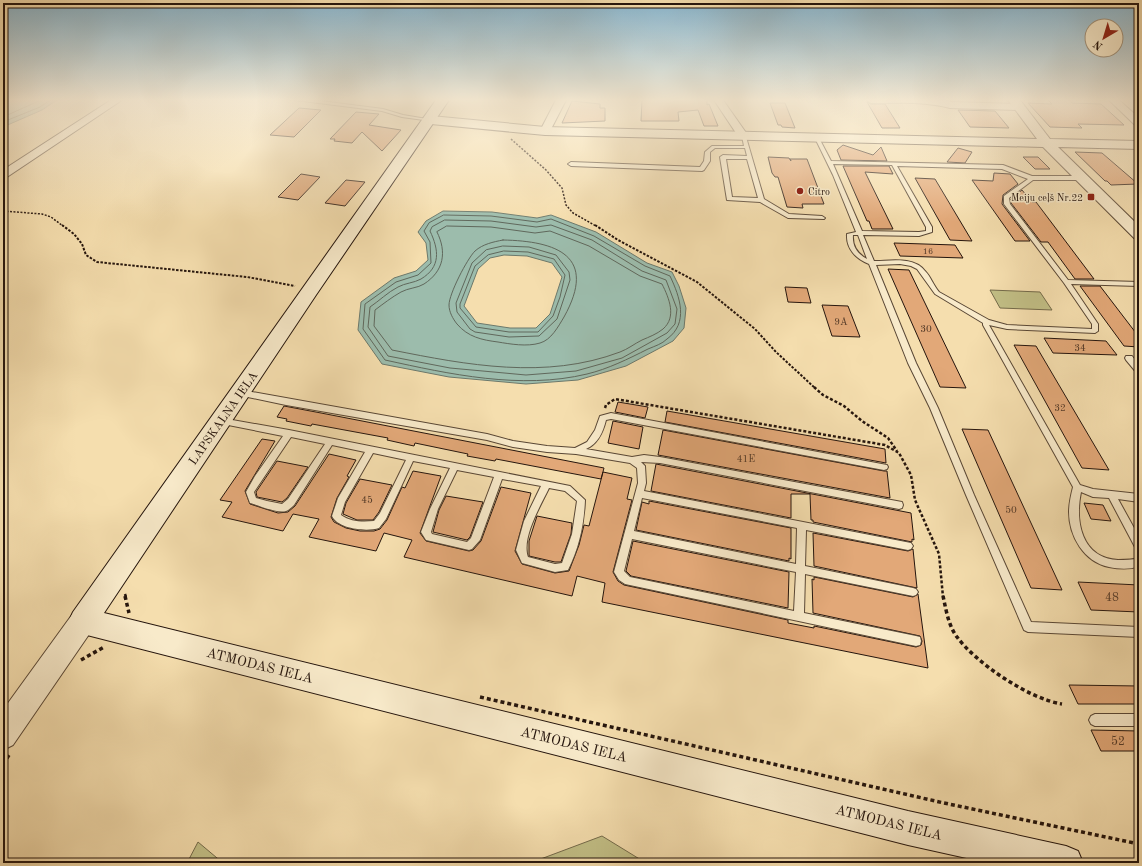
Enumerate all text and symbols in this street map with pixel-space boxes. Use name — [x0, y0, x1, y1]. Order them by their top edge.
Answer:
north arrow — [1084, 18, 1124, 58]
text: N — [1092, 37, 1105, 52]
marker: Citro — [795, 186, 805, 196]
place label: Citro — [808, 187, 830, 197]
marker: Meiju ceļš Nr.22 — [1086, 192, 1096, 202]
place label: Meiju ceļš Nr.22 — [1011, 193, 1083, 204]
house number: 16 — [923, 247, 933, 256]
house number: 9A — [834, 317, 848, 327]
house number: 30 — [920, 324, 932, 334]
house number: 34 — [1074, 343, 1086, 353]
street label: LAPSKALNA IELA — [187, 370, 260, 467]
house number: 32 — [1054, 403, 1066, 413]
house number: 41E — [737, 454, 755, 464]
house number: 45 — [361, 495, 373, 505]
house number: 50 — [1005, 505, 1017, 515]
house number: 48 — [1105, 592, 1119, 604]
street label: ATMODAS IELA — [205, 646, 315, 686]
street label: ATMODAS IELA — [519, 725, 629, 765]
house number: 52 — [1111, 735, 1125, 748]
street label: ATMODAS IELA — [834, 803, 944, 843]

